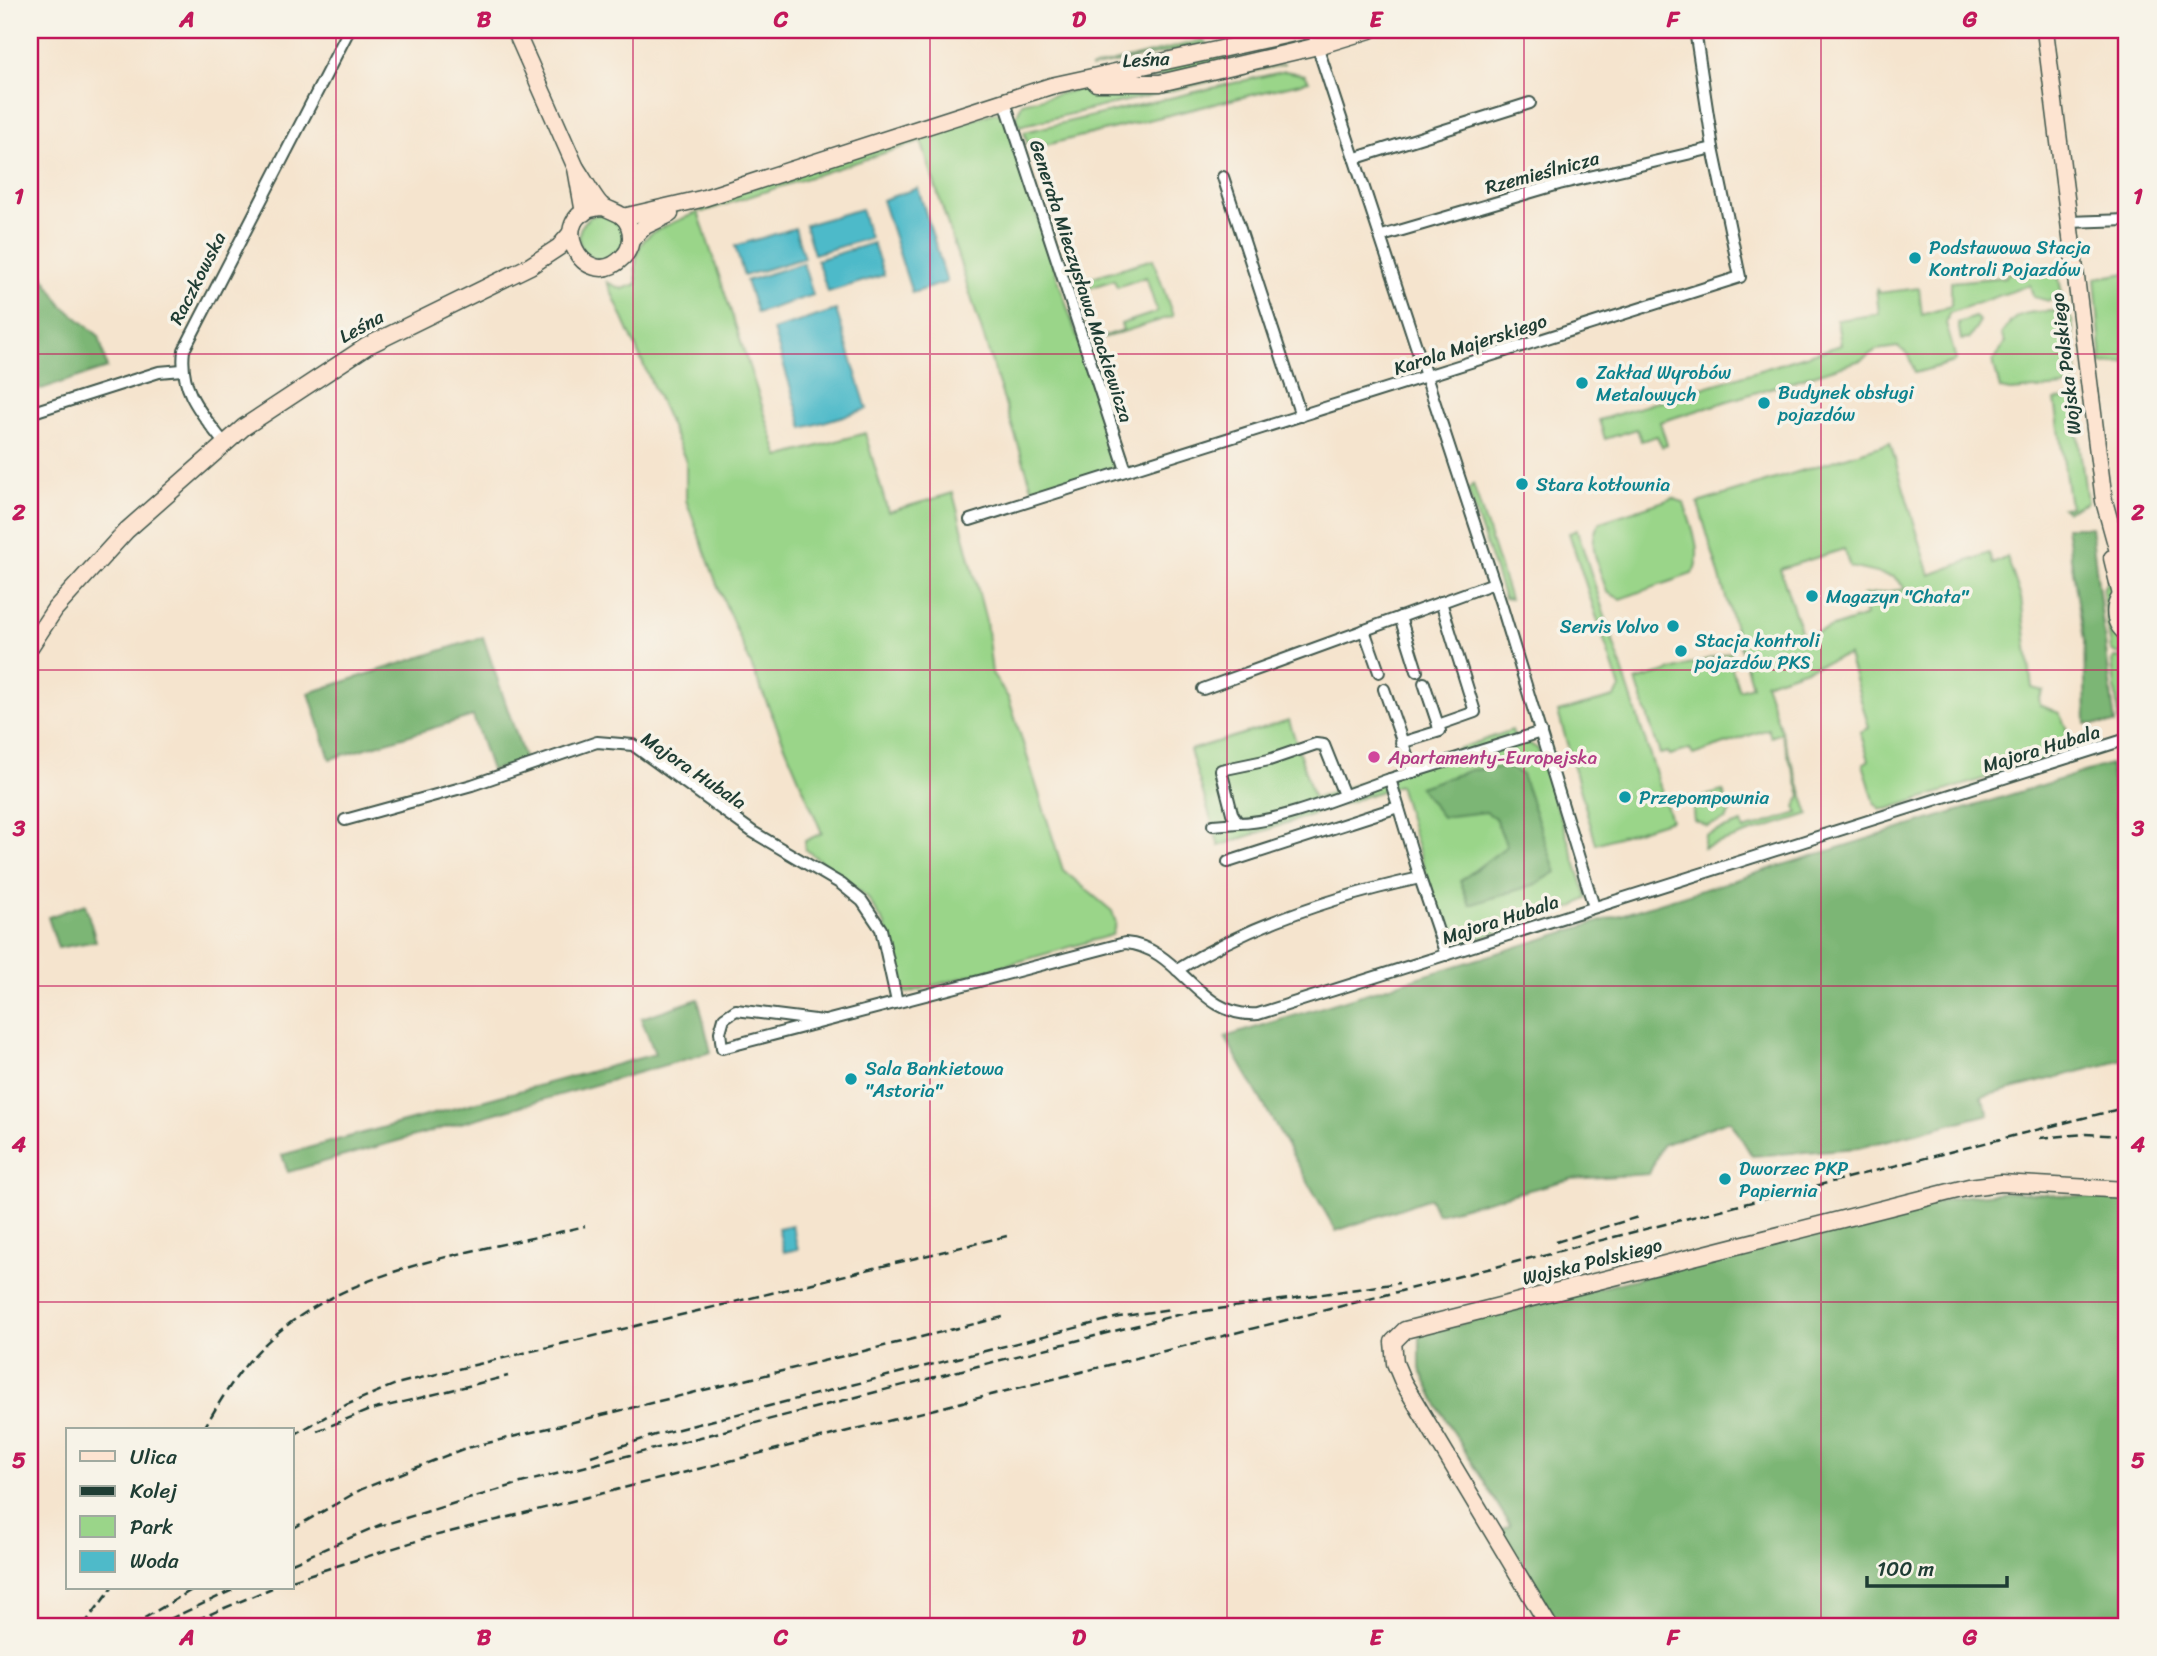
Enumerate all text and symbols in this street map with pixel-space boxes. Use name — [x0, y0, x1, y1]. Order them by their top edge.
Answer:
text: A — [178, 0, 195, 40]
text: B — [477, 0, 492, 40]
text: C — [773, 0, 789, 40]
text: D — [1072, 0, 1087, 40]
text: E — [1370, 0, 1385, 40]
text: F — [1666, 0, 1681, 40]
text: G — [1962, 0, 1978, 40]
street label: Leśna — [1122, 42, 1171, 77]
street label: Generała Mieczysława Mackiewicza — [1020, 135, 1143, 427]
street label: Rzemieślnicza — [1481, 141, 1603, 204]
text: 1 — [14, 176, 24, 217]
text: 1 — [2133, 176, 2143, 217]
street label: Raczkowska — [160, 225, 235, 331]
place label: Podstawowa Stacja Kontroli Pojazdów — [1929, 231, 2091, 286]
marker: Podstawowa Stacja Kontroli Pojazdów — [1907, 250, 1923, 266]
street label: Wojska Polskiego — [2040, 291, 2091, 437]
street label: Leśna — [333, 300, 390, 352]
street label: Karola Majerskiego — [1389, 304, 1551, 385]
place label: Zakład Wyrobów Metalowych — [1596, 356, 1731, 411]
marker: Zakład Wyrobów Metalowych — [1574, 375, 1590, 391]
place label: Budynek obsługi pojazdów — [1777, 376, 1914, 431]
marker: Budynek obsługi pojazdów — [1756, 395, 1772, 411]
place label: Stara kotłownia — [1536, 468, 1670, 501]
marker: Stara kotłownia — [1514, 476, 1530, 492]
text: 2 — [11, 492, 26, 533]
text: 2 — [2130, 492, 2145, 533]
place label: Magazyn "Chata" — [1826, 580, 1969, 613]
marker: Magazyn "Chata" — [1804, 588, 1820, 604]
place label: Servis Volvo — [1560, 610, 1659, 643]
marker: Servis Volvo — [1665, 618, 1681, 634]
place label: Stacja kontroli pojazdów PKS — [1694, 624, 1821, 679]
marker: Stacja kontroli pojazdów PKS — [1673, 643, 1689, 659]
street label: Majora Hubala — [1978, 715, 2104, 782]
street label: Majora Hubala — [634, 723, 754, 818]
place label: Apartamenty-Europejska — [1387, 741, 1598, 774]
marker: Apartamenty-Europejska — [1366, 749, 1382, 765]
place label: Przepompownia — [1639, 781, 1769, 814]
marker: Przepompownia — [1617, 789, 1633, 805]
text: 3 — [12, 808, 26, 849]
text: 3 — [2131, 808, 2145, 849]
street label: Majora Hubala — [1437, 885, 1563, 954]
place label: Sala Bankietowa "Astoria" — [865, 1052, 1004, 1107]
marker: Sala Bankietowa "Astoria" — [843, 1071, 859, 1087]
text: 4 — [11, 1124, 27, 1165]
text: 4 — [2130, 1124, 2146, 1165]
place label: Dworzec PKP Papiernia — [1739, 1152, 1848, 1207]
marker: Dworzec PKP Papiernia — [1717, 1171, 1733, 1187]
street label: Wojska Polskiego — [1519, 1228, 1665, 1295]
legend — [66, 1428, 294, 1590]
text: Ulica — [130, 1438, 177, 1476]
text: 5 — [12, 1440, 26, 1481]
text: 5 — [2131, 1440, 2145, 1481]
text: Kolej — [130, 1472, 177, 1510]
text: Park — [130, 1508, 173, 1546]
text: Woda — [130, 1542, 179, 1580]
scale bar — [1867, 1544, 2007, 1588]
text: 100 m — [1877, 1550, 1934, 1588]
text: A — [178, 1617, 195, 1656]
text: B — [477, 1617, 492, 1656]
text: C — [773, 1617, 789, 1656]
text: D — [1072, 1617, 1087, 1656]
text: E — [1370, 1617, 1385, 1656]
text: F — [1666, 1617, 1681, 1656]
text: G — [1962, 1617, 1978, 1656]

